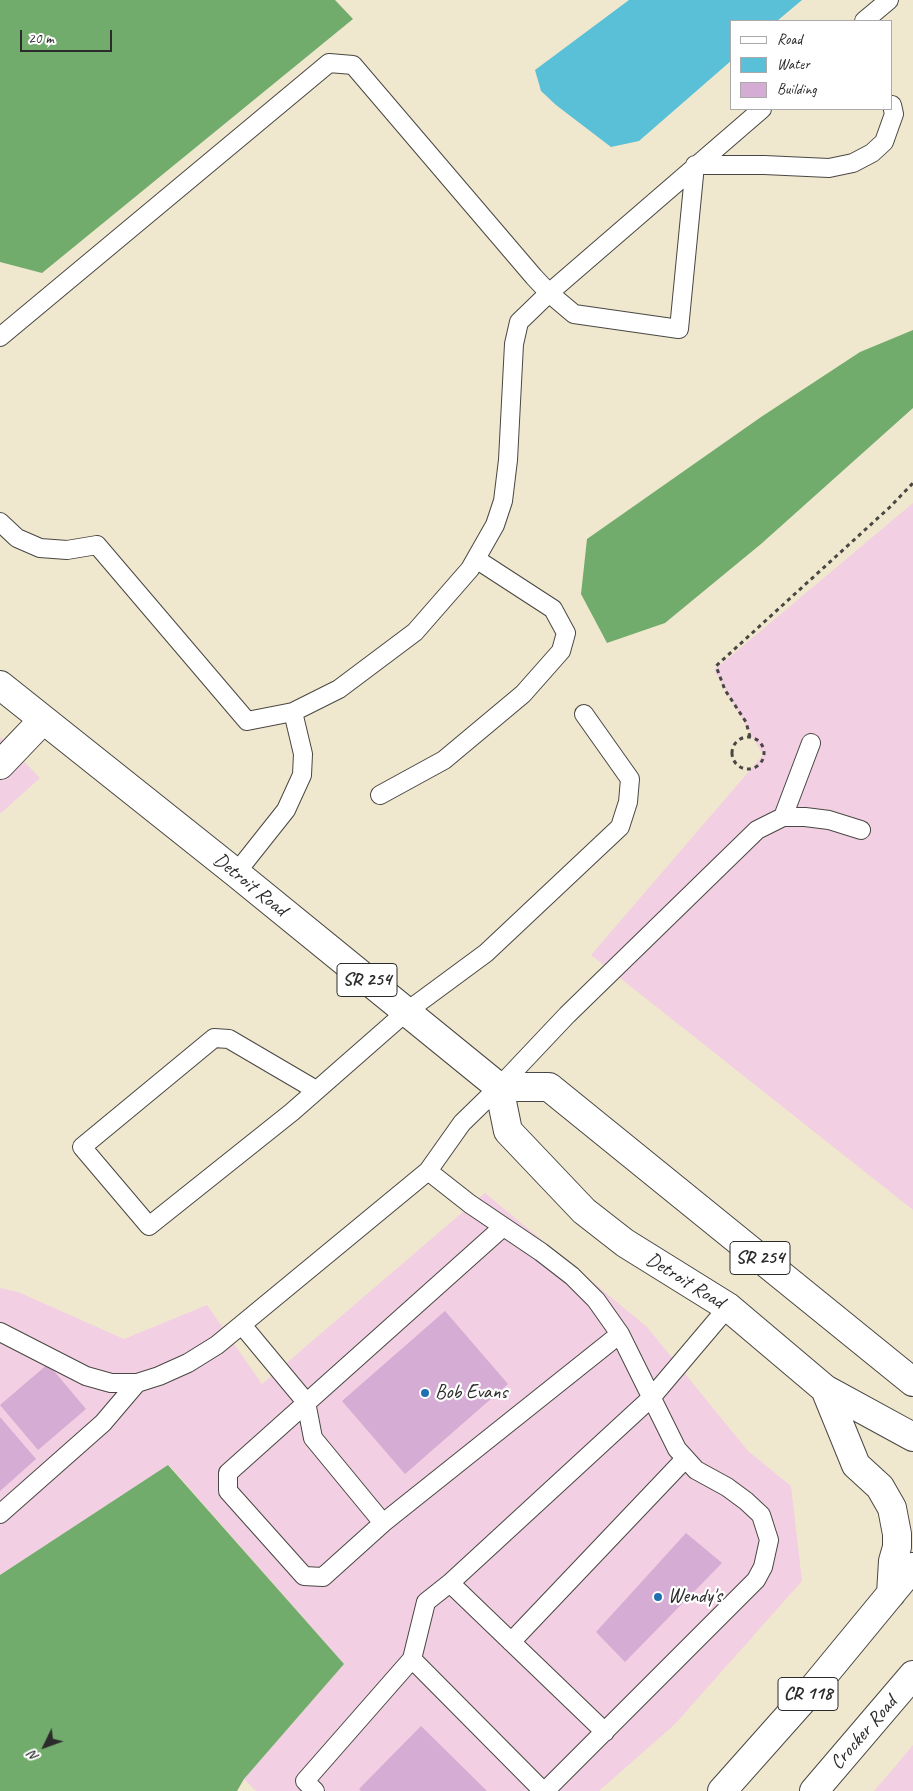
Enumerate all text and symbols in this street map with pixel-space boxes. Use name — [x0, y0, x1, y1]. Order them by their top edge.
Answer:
scale bar — [22, 20, 115, 52]
legend — [730, 20, 893, 110]
text: 20 m — [28, 29, 54, 48]
text: Road — [777, 30, 802, 49]
text: Water — [777, 55, 810, 74]
text: Building — [777, 80, 816, 99]
street label: Detroit Road — [208, 848, 292, 922]
road number: SR 254 — [337, 964, 397, 996]
road number: SR 254 — [730, 1242, 790, 1274]
street label: Detroit Road — [641, 1248, 729, 1314]
place label: Bob Evans — [435, 1381, 507, 1405]
marker: Bob Evans — [419, 1387, 431, 1399]
place label: Wendy's — [668, 1585, 722, 1609]
marker: Wendy's — [652, 1591, 664, 1603]
road number: CR 118 — [778, 1678, 838, 1710]
street label: Crocker Road — [825, 1691, 903, 1775]
north arrow — [20, 1721, 70, 1771]
text: N — [24, 1747, 43, 1765]

